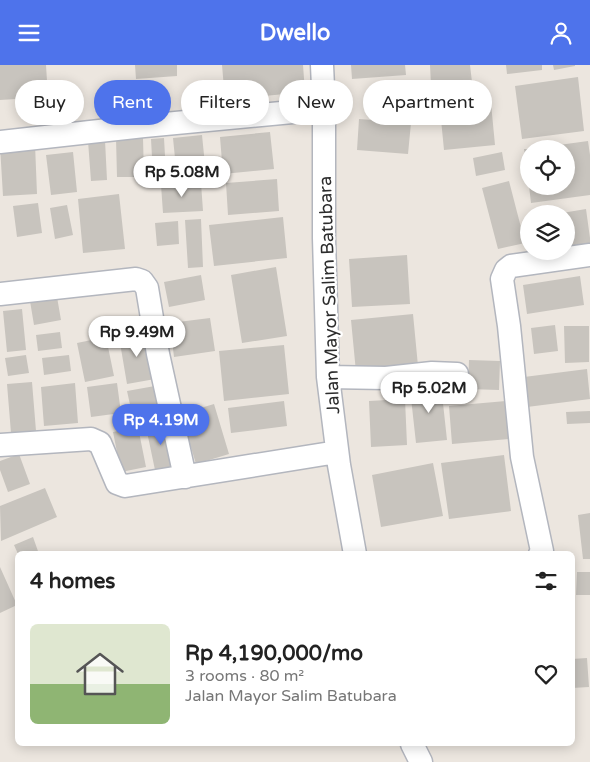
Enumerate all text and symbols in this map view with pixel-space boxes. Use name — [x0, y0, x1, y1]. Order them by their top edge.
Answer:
icon: menu — [15, 19, 43, 47]
icon: person — [547, 19, 575, 47]
text: Dwello — [260, 20, 330, 46]
chip: Buy — [15, 80, 84, 125]
chip: Rent — [94, 80, 171, 125]
chip: Filters — [181, 80, 269, 125]
chip: New — [279, 80, 353, 125]
chip: Apartment — [363, 80, 492, 125]
map controls — [520, 140, 575, 260]
button: locate — [520, 140, 575, 195]
pin: Rp 5.08M — [130, 155, 234, 198]
text: Rp 5.08M — [144, 162, 220, 182]
street label: Jalan Mayor Salim Batubara — [314, 176, 344, 414]
button: layers — [520, 205, 575, 260]
pin: Rp 9.49M — [85, 315, 189, 358]
text: Rp 9.49M — [99, 322, 175, 342]
pin: Rp 5.02M — [377, 371, 481, 414]
text: Rp 5.02M — [391, 378, 467, 398]
pin: Rp 4.19M — [109, 403, 213, 446]
text: Rp 4.19M — [123, 410, 199, 430]
icon: filters — [532, 567, 560, 595]
text: 4 homes — [30, 569, 115, 594]
text: Rp 4,190,000/mo — [185, 641, 363, 666]
icon: home — [70, 644, 130, 704]
icon: heart — [532, 660, 560, 688]
text: 3 rooms · 80 m² — [185, 666, 304, 686]
text: Jalan Mayor Salim Batubara — [185, 686, 397, 706]

